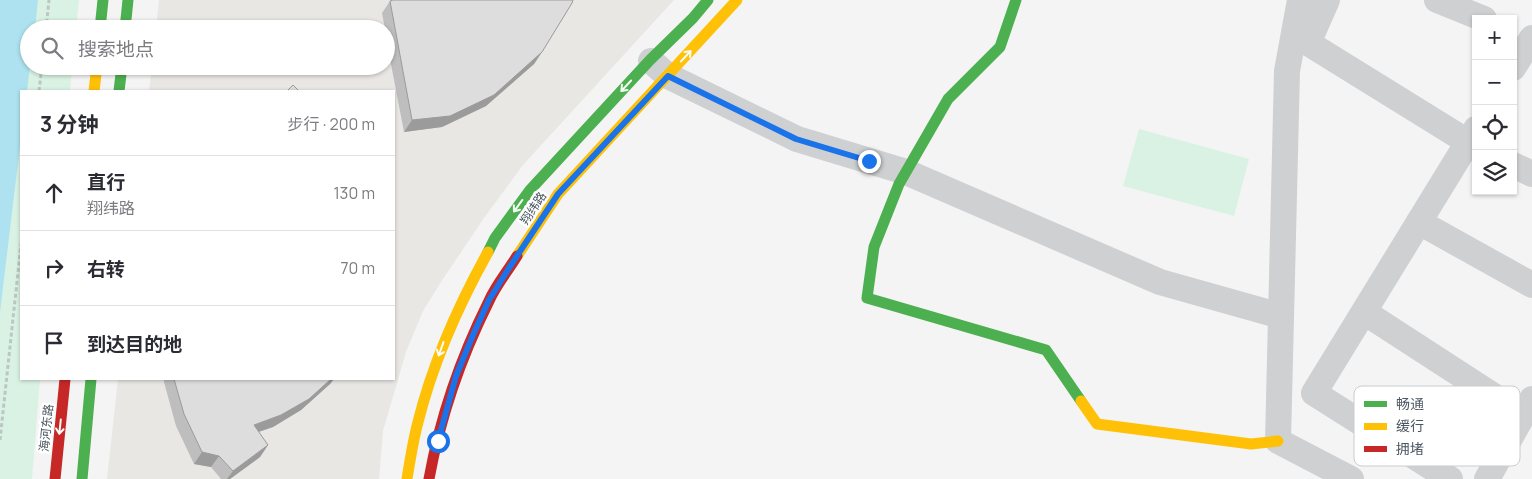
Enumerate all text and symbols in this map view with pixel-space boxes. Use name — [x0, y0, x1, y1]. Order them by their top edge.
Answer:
map controls — [1472, 15, 1517, 195]
button: + — [1472, 15, 1517, 60]
search box — [20, 20, 395, 75]
icon: search — [38, 34, 66, 62]
text: 搜索地点 — [78, 36, 154, 62]
one-way arrow — [680, 50, 692, 62]
button: − — [1472, 60, 1517, 105]
one-way arrow — [620, 79, 632, 92]
button: locate — [1472, 105, 1517, 150]
text: 3 分钟 — [40, 110, 98, 138]
text: 步行 · 200 m — [288, 113, 375, 135]
route end — [858, 150, 881, 173]
button: layers — [1472, 150, 1517, 195]
text: 直行 — [87, 169, 125, 195]
icon: ahead — [40, 179, 68, 207]
text: 130 m — [333, 182, 375, 204]
street label: 翔纬路 — [516, 188, 550, 228]
text: 翔纬路 — [87, 197, 135, 219]
one-way arrow — [513, 199, 523, 213]
icon: right — [40, 254, 68, 282]
text: 右转 — [87, 256, 125, 282]
text: 70 m — [340, 257, 375, 279]
icon: arrive — [40, 329, 68, 357]
text: 到达目的地 — [87, 331, 182, 357]
one-way arrow — [436, 341, 445, 356]
legend — [1354, 386, 1520, 466]
text: 畅通 — [1396, 394, 1424, 413]
street label: 海河东路 — [35, 403, 57, 453]
text: 缓行 — [1396, 416, 1424, 435]
one-way arrow — [55, 419, 65, 435]
route start — [427, 430, 450, 453]
text: 拥堵 — [1396, 439, 1424, 458]

